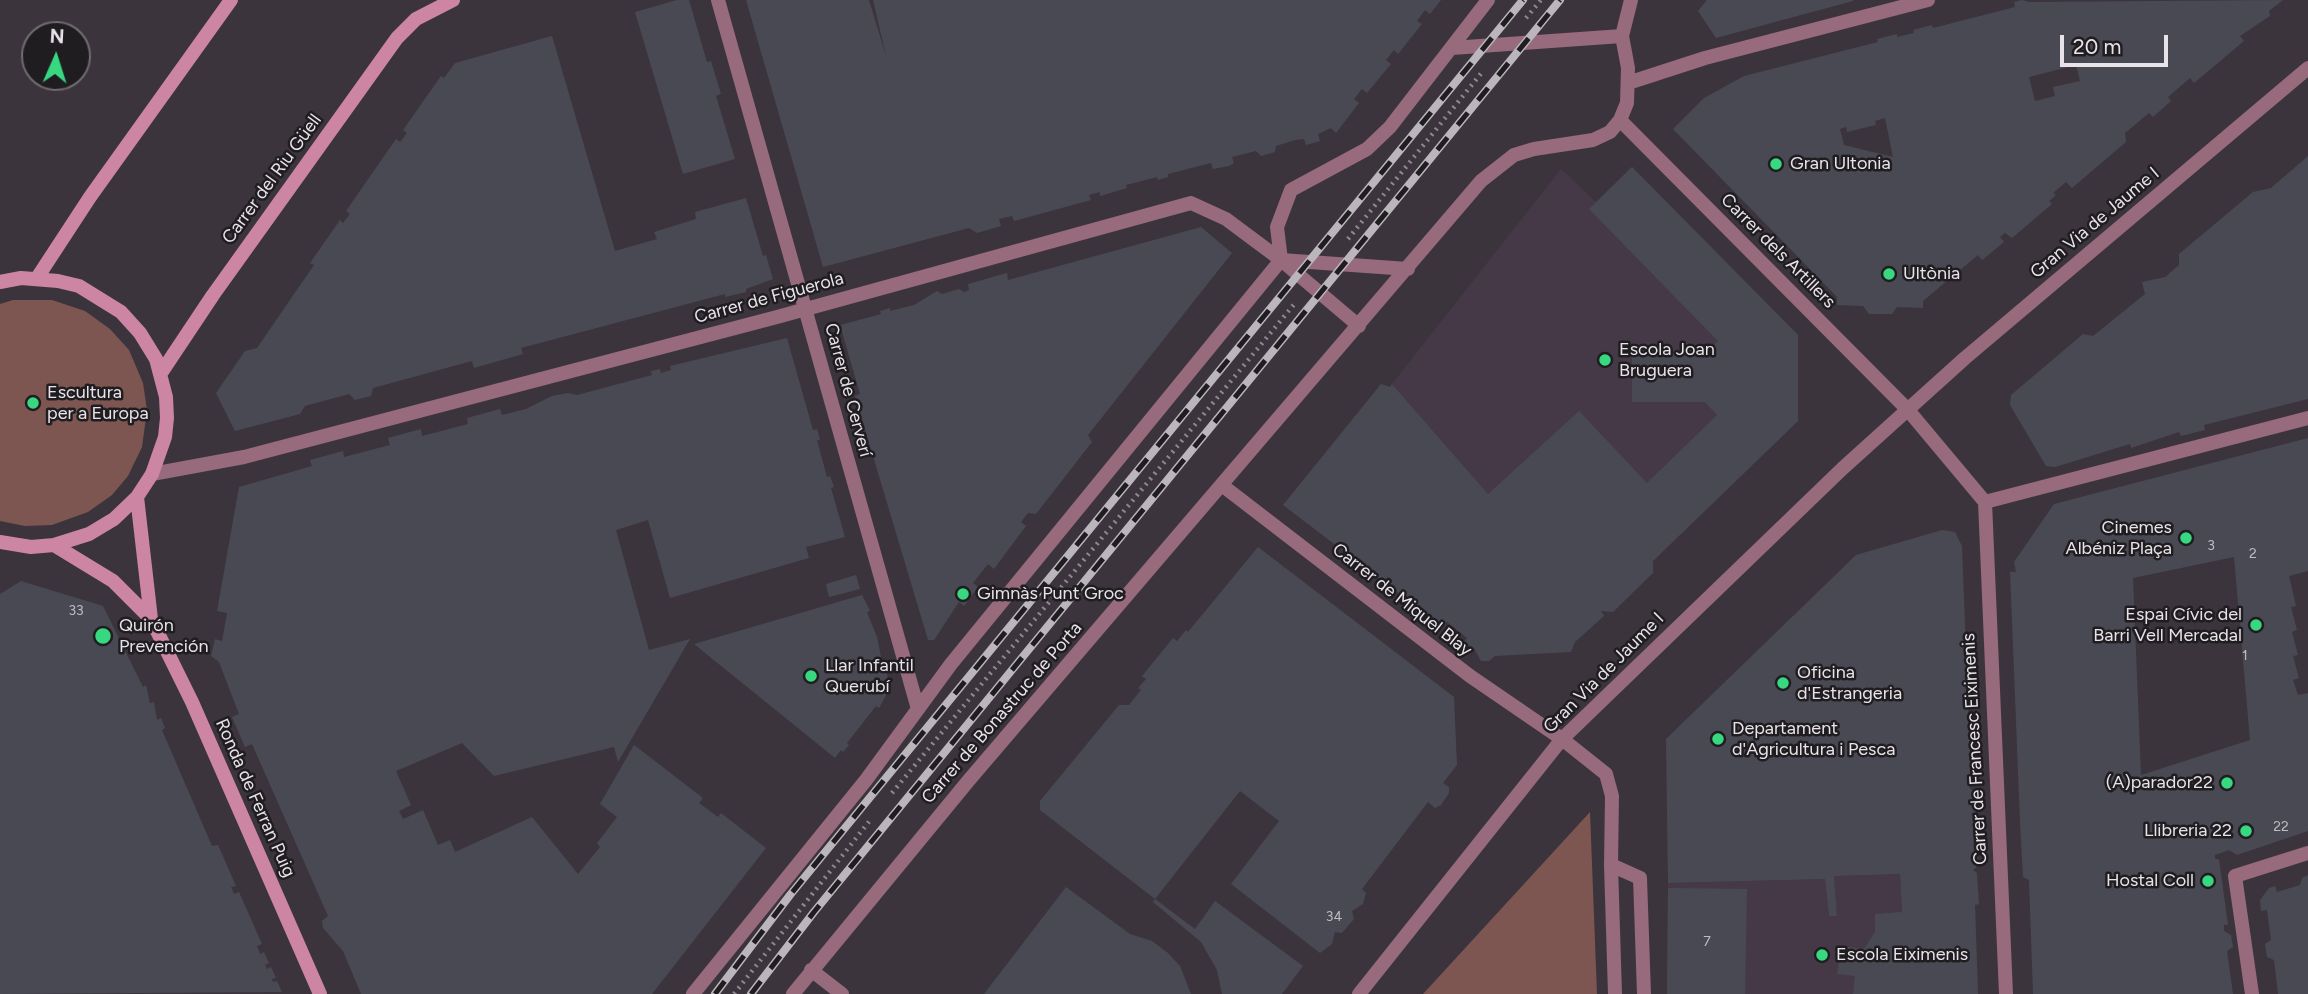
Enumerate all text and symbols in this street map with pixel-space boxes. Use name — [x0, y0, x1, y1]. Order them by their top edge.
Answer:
north arrow — [21, 21, 91, 91]
scale bar — [2063, 21, 2172, 65]
text: N — [49, 25, 65, 48]
text: 20 m — [2073, 34, 2121, 59]
street label: Carrer del Riu Güell — [218, 110, 326, 248]
place label: Gran Ultonia — [1790, 153, 1891, 175]
marker: Gran Ultonia — [1768, 156, 1784, 172]
street label: Gran Via de Jaume I — [2026, 163, 2164, 283]
street label: Carrer dels Artillers — [1716, 189, 1840, 313]
place label: Ultònia — [1903, 263, 1960, 285]
marker: Ultònia — [1881, 266, 1897, 282]
street label: Carrer de Figuerola — [692, 268, 846, 328]
street label: Carrer de Cerverí — [820, 321, 876, 459]
place label: Escola Joan Bruguera — [1619, 339, 1715, 382]
marker: Escola Joan Bruguera — [1597, 352, 1613, 368]
place label: Escultura per a Europa — [47, 382, 149, 424]
marker: Escultura per a Europa — [25, 395, 41, 411]
place label: Cinemes Albéniz Plaça — [2065, 517, 2172, 560]
marker: Cinemes Albéniz Plaça — [2178, 530, 2194, 546]
house number: 3 — [2207, 538, 2215, 554]
street label: Carrer de Miquel Blay — [1328, 539, 1476, 661]
house number: 2 — [2249, 546, 2257, 562]
place label: Gimnàs Punt Groc — [977, 583, 1124, 605]
marker: Gimnàs Punt Groc — [955, 586, 971, 602]
house number: 33 — [68, 603, 84, 619]
place label: Espai Cívic del Barri Vell Mercadal — [2093, 604, 2242, 646]
street label: Gran Via de Jaume I — [1539, 608, 1669, 738]
place label: Quirón Prevención — [119, 615, 208, 658]
marker: Espai Cívic del Barri Vell Mercadal — [2248, 617, 2264, 633]
street label: Carrer de Bonastruc de Porta — [917, 618, 1087, 808]
marker: Quirón Prevención — [93, 626, 113, 646]
street label: Carrer de Francesc Eiximenis — [1958, 633, 1992, 865]
house number: 1 — [2242, 648, 2248, 664]
place label: Llar Infantil Querubí — [825, 655, 914, 698]
place label: Oficina d'Estrangeria — [1797, 662, 1902, 704]
marker: Llar Infantil Querubí — [803, 668, 819, 684]
marker: Oficina d'Estrangeria — [1775, 675, 1791, 691]
street label: Ronda de Ferran Puig — [210, 715, 300, 881]
place label: Departament d'Agricultura i Pesca — [1732, 718, 1895, 760]
marker: Departament d'Agricultura i Pesca — [1710, 731, 1726, 747]
place label: (A)parador22 — [2106, 772, 2213, 794]
marker: (A)parador22 — [2219, 775, 2235, 791]
house number: 22 — [2273, 819, 2289, 835]
place label: Llibreria 22 — [2144, 820, 2232, 842]
marker: Llibreria 22 — [2238, 823, 2254, 839]
place label: Hostal Coll — [2106, 870, 2194, 892]
marker: Hostal Coll — [2200, 873, 2216, 889]
house number: 34 — [1326, 909, 1342, 925]
house number: 7 — [1703, 934, 1711, 950]
place label: Escola Eiximenis — [1836, 944, 1968, 966]
marker: Escola Eiximenis — [1814, 947, 1830, 963]

